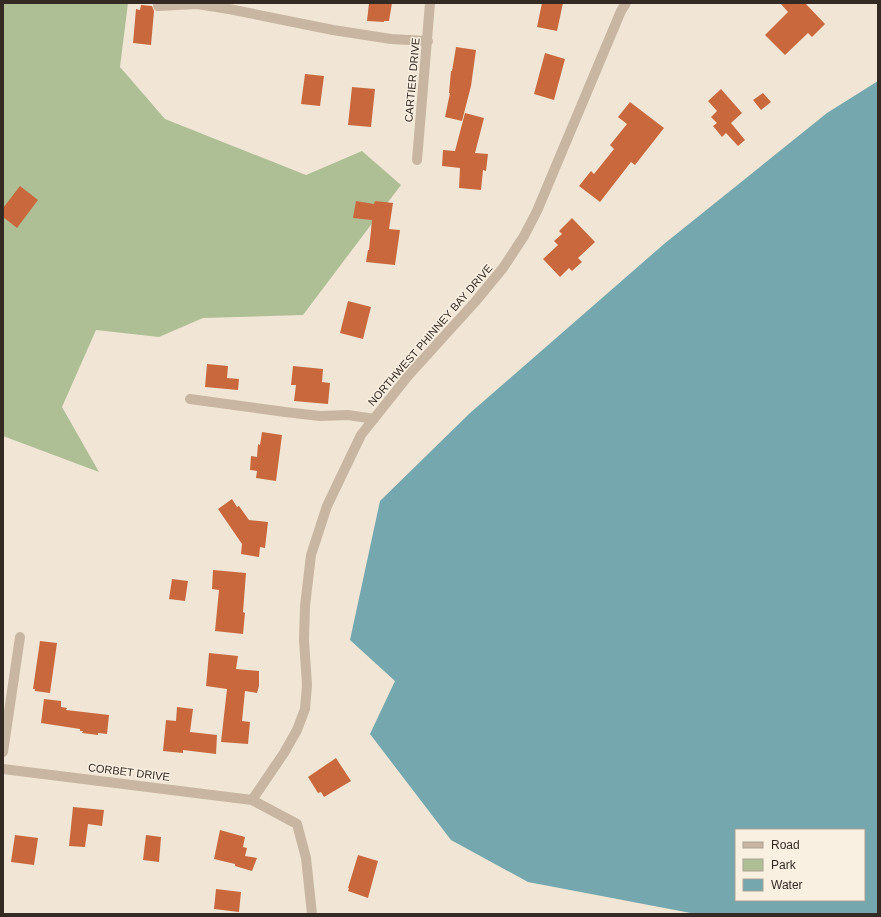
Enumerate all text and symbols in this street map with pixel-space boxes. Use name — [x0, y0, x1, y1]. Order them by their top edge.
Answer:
street label: CARTIER DRIVE — [402, 37, 422, 123]
street label: NORTHWEST PHINNEY BAY DRIVE — [365, 262, 495, 408]
street label: CORBET DRIVE — [87, 761, 171, 783]
legend — [735, 829, 865, 901]
text: Road — [771, 838, 800, 852]
text: Park — [771, 858, 797, 872]
text: Water — [771, 878, 803, 892]

